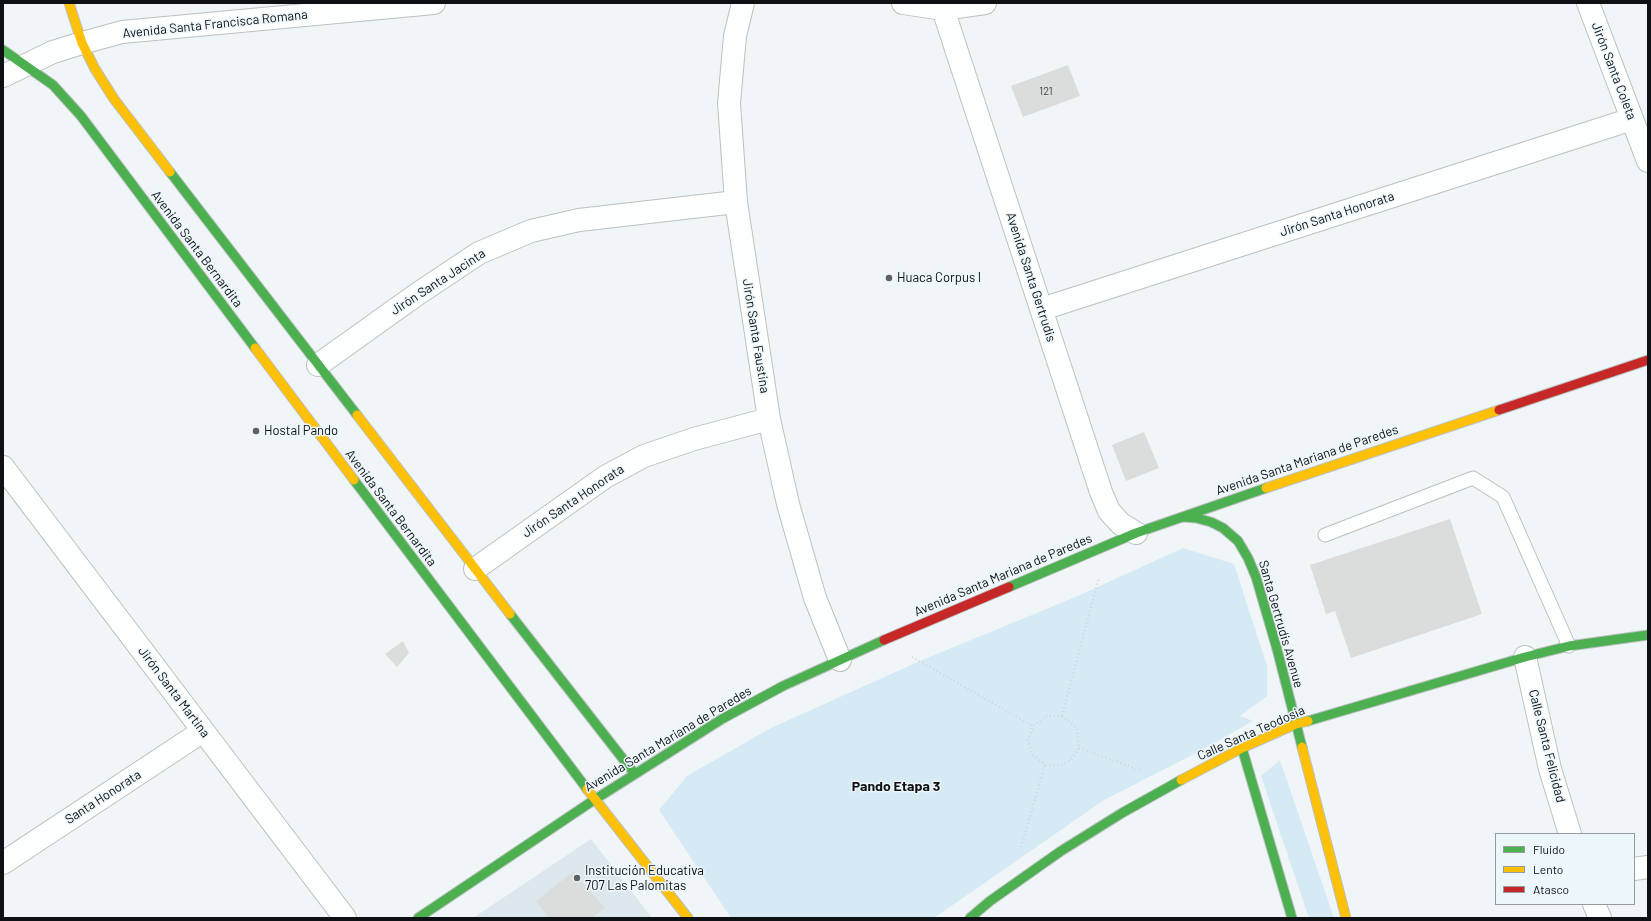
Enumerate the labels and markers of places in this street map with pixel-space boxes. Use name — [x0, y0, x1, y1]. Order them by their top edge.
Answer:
place label: Huaca Corpus I — [897, 270, 981, 286]
marker: Huaca Corpus I — [884, 273, 894, 283]
place label: Hostal Pando — [264, 423, 338, 439]
marker: Hostal Pando — [251, 426, 261, 436]
place label: Institución Educativa 707 Las Palomitas — [585, 863, 704, 894]
marker: Institución Educativa 707 Las Palomitas — [572, 873, 582, 883]

